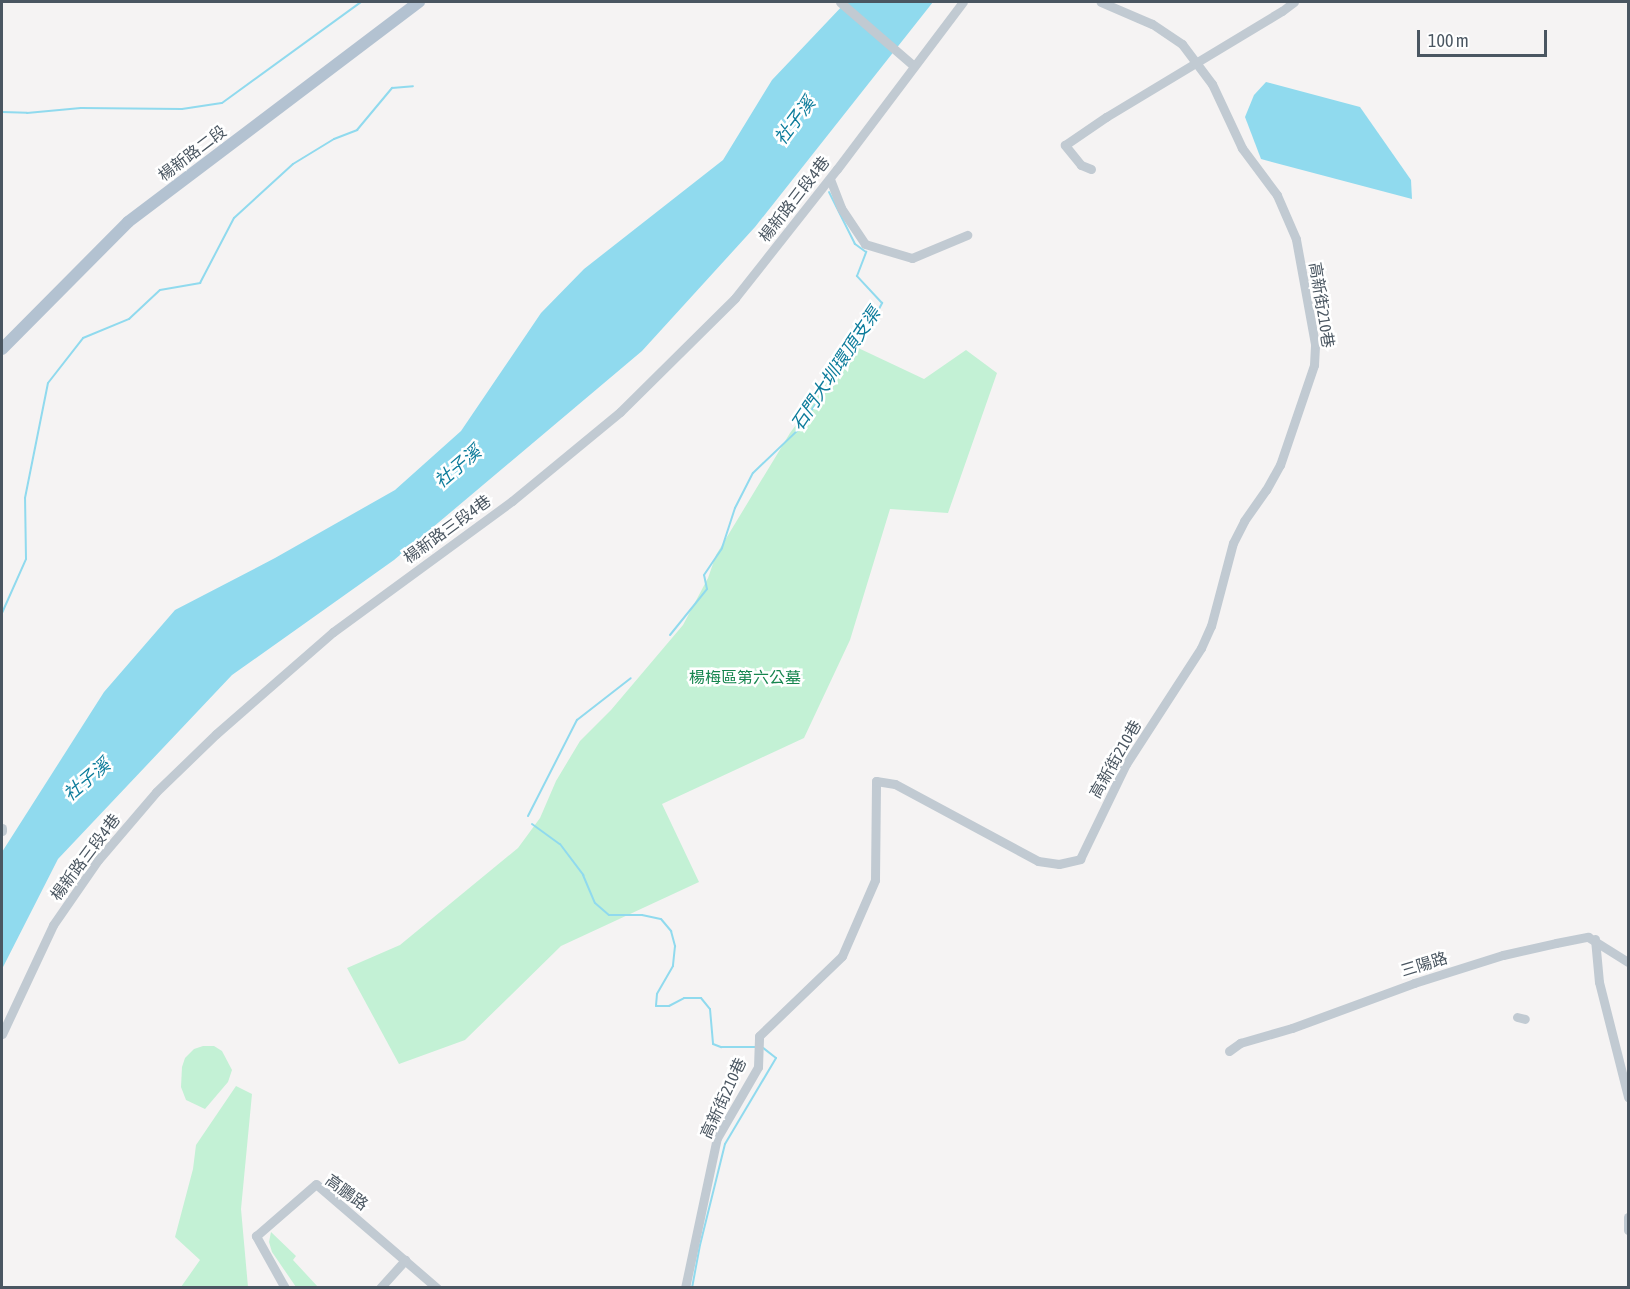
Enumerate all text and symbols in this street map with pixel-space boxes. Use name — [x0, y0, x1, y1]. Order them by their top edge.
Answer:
scale bar — [1420, 18, 1550, 56]
text: 100 m — [1428, 30, 1469, 51]
water label: 社子溪 — [770, 93, 820, 149]
street label: 楊新路二段 — [154, 121, 230, 185]
street label: 楊新路三段4巷 — [755, 152, 833, 246]
street label: 高新街210巷 — [1306, 261, 1338, 349]
water label: 石門大圳環頂支渠 — [787, 303, 885, 435]
water label: 社子溪 — [430, 441, 486, 493]
street label: 楊新路三段4巷 — [399, 491, 495, 567]
park label: 楊梅區第六公墓 — [689, 667, 801, 687]
street label: 高新街210巷 — [1085, 717, 1145, 801]
water label: 社子溪 — [59, 754, 115, 806]
street label: 楊新路三段4巷 — [46, 810, 124, 904]
street label: 三陽路 — [1398, 948, 1450, 980]
street label: 高新街210巷 — [696, 1055, 750, 1141]
street label: 高鵬路 — [322, 1170, 372, 1214]

